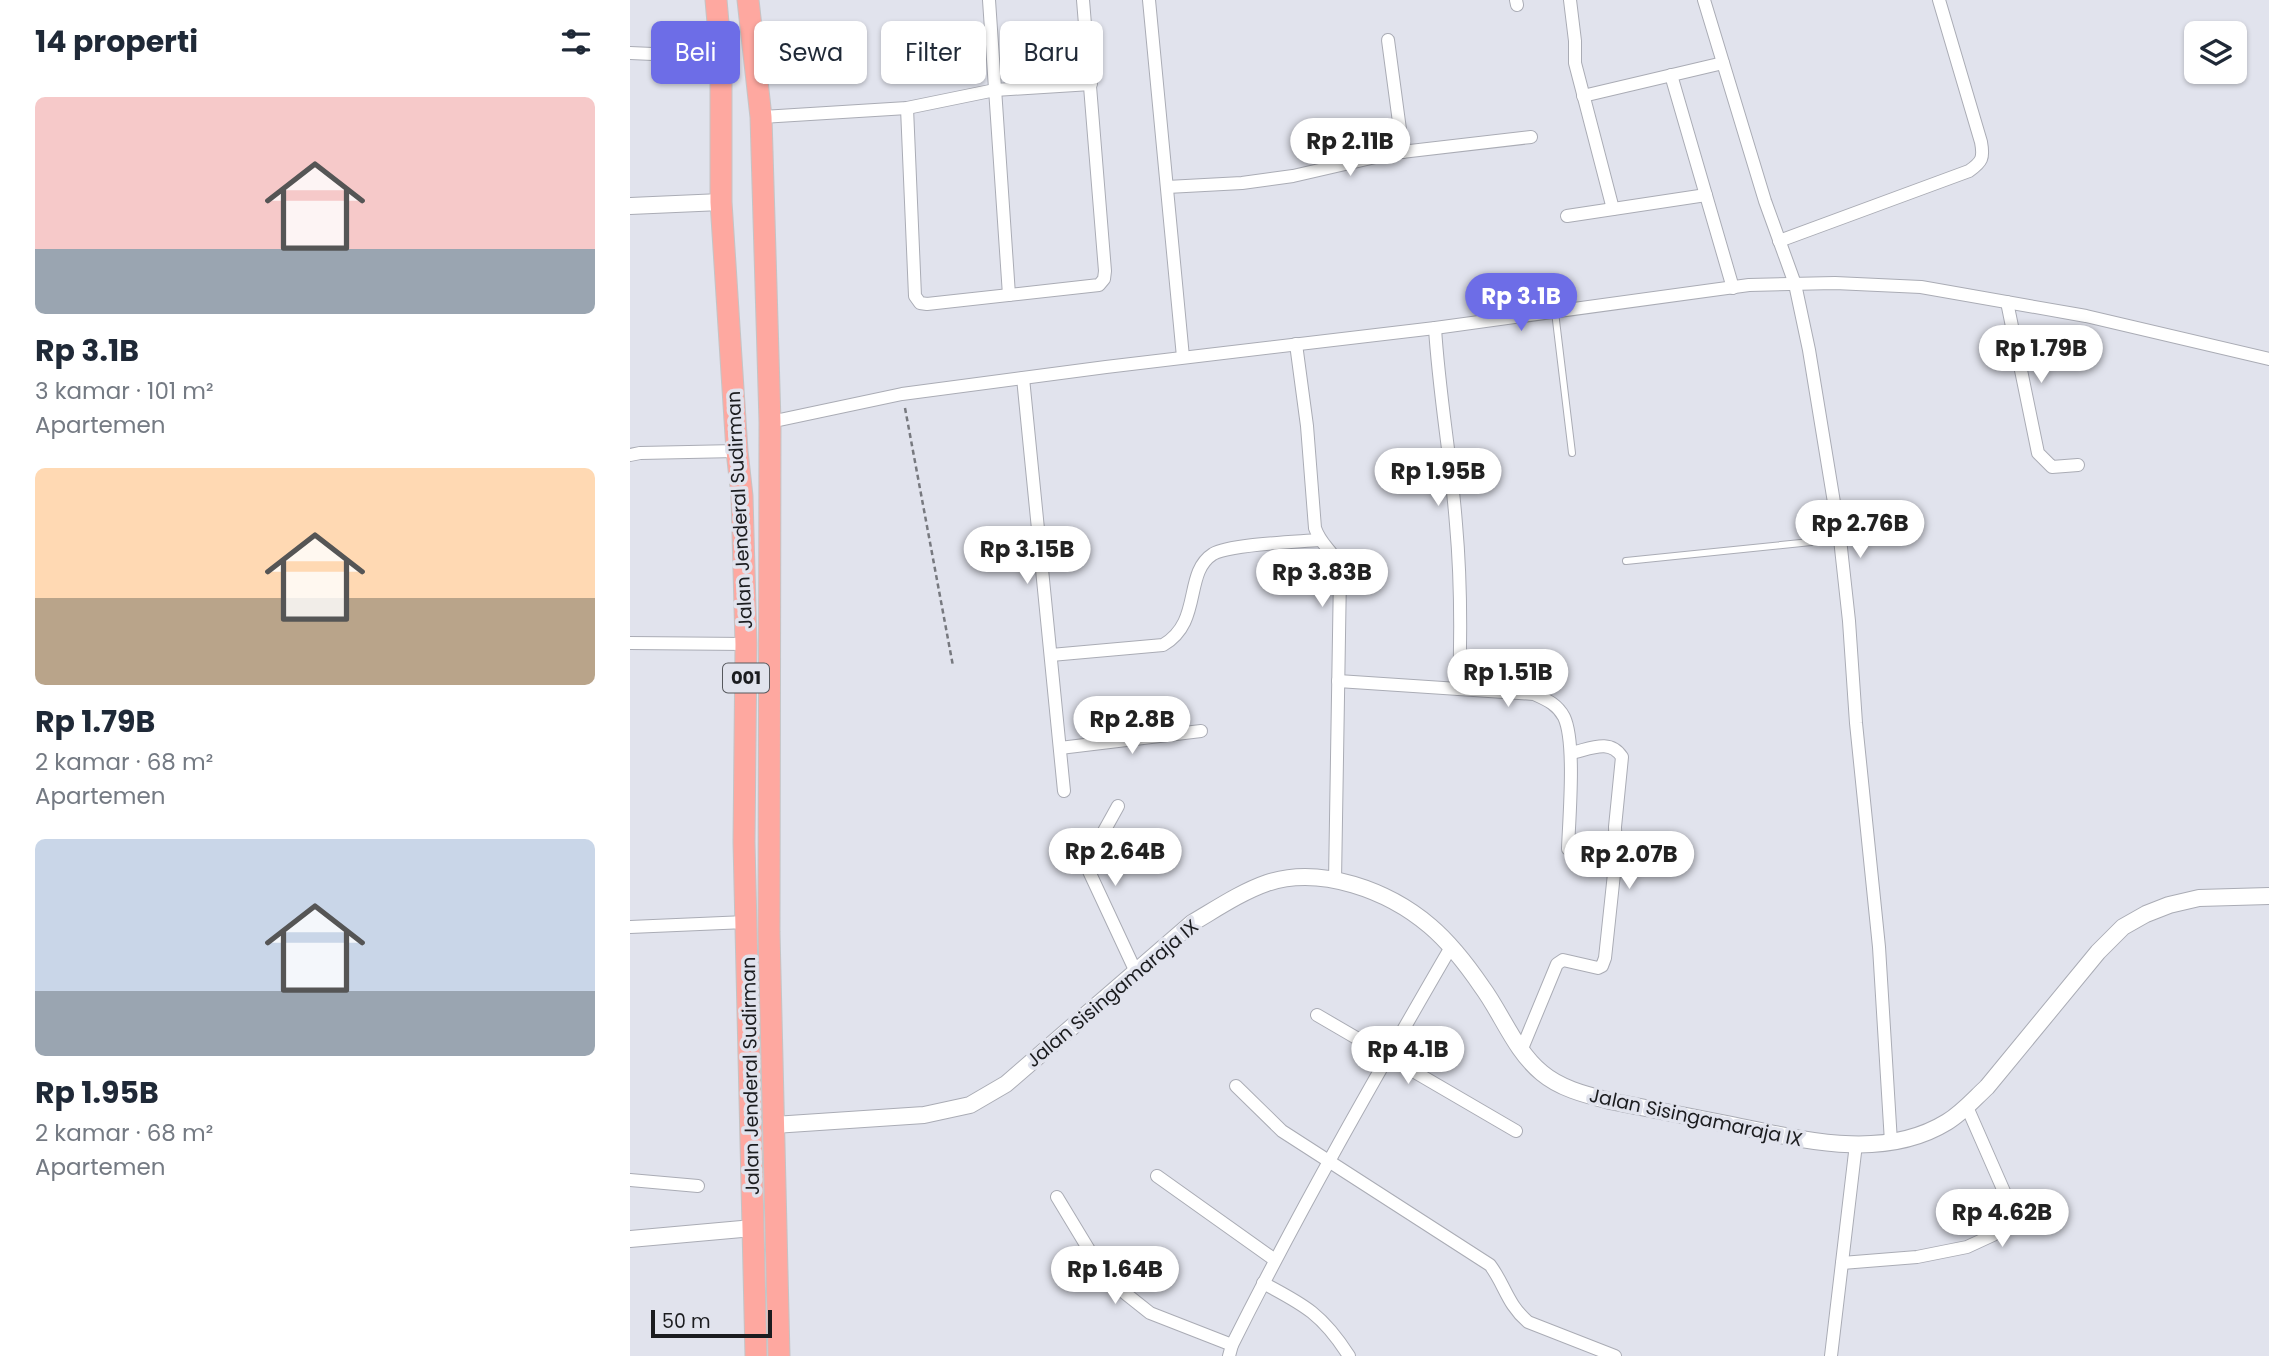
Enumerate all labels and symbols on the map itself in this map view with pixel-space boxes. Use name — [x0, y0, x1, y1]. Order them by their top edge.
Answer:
pin: Rp 2.11B — [1278, 118, 1422, 178]
pin: Rp 3.1B — [1456, 274, 1586, 333]
pin: Rp 1.79B — [1969, 326, 2113, 385]
street label: Jalan Jenderal Sudirman — [720, 390, 759, 630]
pin: Rp 1.95B — [1366, 448, 1510, 508]
pin: Rp 2.76B — [1788, 500, 1932, 560]
pin: Rp 3.15B — [955, 526, 1099, 586]
pin: Rp 3.83B — [1250, 550, 1394, 609]
pin: Rp 1.51B — [1436, 650, 1580, 709]
road number: 001 — [723, 664, 769, 692]
pin: Rp 2.8B — [1067, 696, 1197, 756]
pin: Rp 2.64B — [1043, 828, 1187, 888]
pin: Rp 2.07B — [1557, 832, 1701, 891]
street label: Jalan Sisingamaraja IX — [1020, 913, 1204, 1074]
street label: Jalan Jenderal Sudirman — [735, 957, 766, 1195]
pin: Rp 4.1B — [1343, 1026, 1473, 1086]
street label: Jalan Sisingamaraja IX — [1587, 1082, 1805, 1153]
pin: Rp 4.62B — [1930, 1190, 2074, 1249]
pin: Rp 1.64B — [1043, 1246, 1187, 1306]
scale bar — [651, 1307, 772, 1339]

